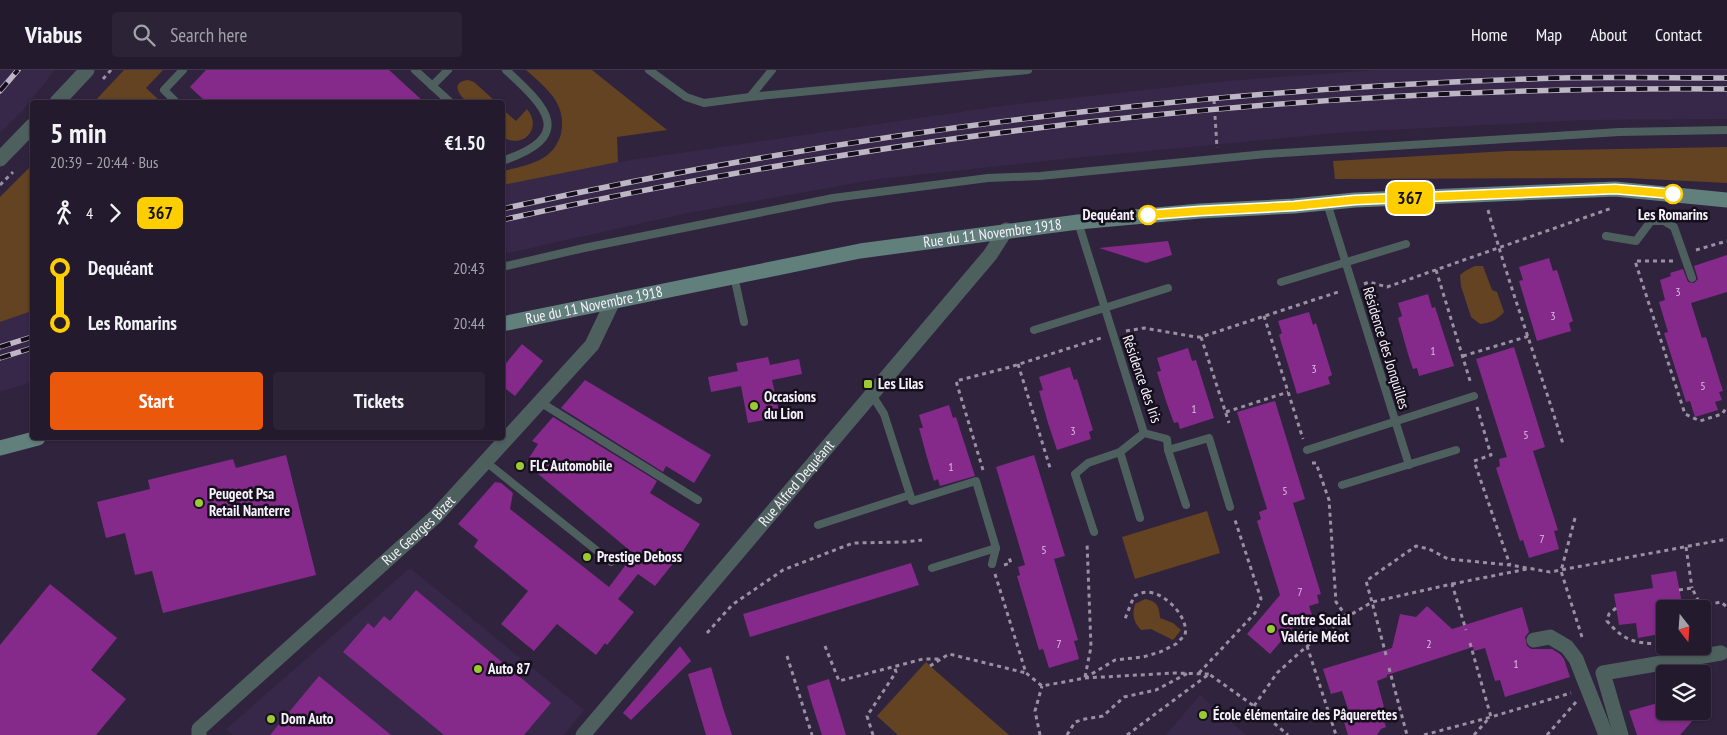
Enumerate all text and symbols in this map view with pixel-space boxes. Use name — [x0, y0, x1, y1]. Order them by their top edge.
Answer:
search box — [112, 12, 462, 57]
text: Viabus — [25, 19, 82, 50]
icon: search — [130, 21, 158, 49]
text: Search here — [170, 23, 247, 47]
text: Home — [1471, 23, 1508, 46]
text: Map — [1536, 23, 1562, 46]
text: About — [1590, 23, 1627, 46]
text: Contact — [1655, 23, 1702, 46]
text: 5 min — [50, 114, 107, 151]
text: €1.50 — [445, 131, 485, 155]
text: 20:39 – 20:44 · Bus — [50, 152, 158, 172]
line badge: 367 — [1381, 182, 1439, 214]
marker: Les Romarins — [1663, 184, 1683, 204]
text: 367 — [1397, 186, 1423, 209]
icon: walk — [50, 199, 78, 227]
icon: forward — [101, 199, 129, 227]
text: 367 — [147, 201, 173, 224]
text: 4 — [86, 203, 93, 223]
place label: Dequéant — [1083, 205, 1135, 224]
marker: Dequéant — [1138, 205, 1158, 225]
place label: Les Romarins — [1638, 205, 1708, 224]
street label: Rue du 11 Novembre 1918 — [922, 214, 1063, 251]
text: Dequéant — [88, 256, 153, 280]
text: 20:43 — [453, 258, 485, 278]
street label: Rue du 11 Novembre 1918 — [524, 282, 664, 328]
street label: Résidence des Jonquilles — [1359, 284, 1414, 411]
house number: 3 — [1675, 284, 1681, 299]
house number: 3 — [1550, 308, 1556, 323]
text: Les Romarins — [88, 311, 177, 335]
text: 20:44 — [453, 313, 485, 333]
street label: Résidence des Iris — [1119, 332, 1166, 425]
house number: 1 — [1430, 343, 1436, 358]
house number: 3 — [1311, 361, 1317, 376]
button: Start — [50, 372, 263, 430]
button: Tickets — [273, 372, 485, 430]
place label: Les Lilas — [878, 374, 924, 393]
marker: Les Lilas — [862, 378, 874, 390]
house number: 5 — [1700, 378, 1706, 393]
place label: Occasions du Lion — [764, 387, 816, 423]
marker: Occasions du Lion — [748, 400, 760, 412]
house number: 1 — [1191, 401, 1197, 416]
house number: 3 — [1070, 423, 1076, 438]
house number: 5 — [1523, 427, 1529, 442]
street label: Rue Alfred Dequéant — [754, 436, 838, 530]
place label: FLC Automobile — [530, 456, 612, 475]
house number: 1 — [948, 459, 954, 474]
marker: FLC Automobile — [514, 460, 526, 472]
house number: 5 — [1282, 483, 1288, 498]
place label: Peugeot Psa Retail Nanterre — [209, 484, 290, 520]
street label: Rue Georges Bizet — [377, 491, 459, 569]
marker: Peugeot Psa Retail Nanterre — [193, 497, 205, 509]
house number: 7 — [1539, 531, 1545, 546]
house number: 5 — [1041, 542, 1047, 557]
place label: Prestige Deboss — [597, 547, 682, 566]
marker: Prestige Deboss — [581, 551, 593, 563]
house number: 7 — [1297, 584, 1303, 599]
north arrow — [1656, 600, 1711, 655]
map controls — [1656, 600, 1711, 720]
place label: Centre Social Valérie Méot — [1280, 610, 1351, 646]
marker: Centre Social Valérie Méot — [1265, 623, 1277, 635]
house number: 7 — [1056, 636, 1062, 651]
house number: 2 — [1426, 636, 1432, 651]
house number: 1 — [1513, 656, 1519, 671]
place label: Auto 87 — [487, 659, 531, 678]
marker: Auto 87 — [472, 663, 484, 675]
button: layers — [1656, 665, 1711, 720]
place label: École élémentaire des Pâquerettes — [1213, 705, 1397, 724]
place label: Dom Auto — [281, 709, 334, 728]
marker: École élémentaire des Pâquerettes — [1197, 709, 1209, 721]
marker: Dom Auto — [265, 713, 277, 725]

